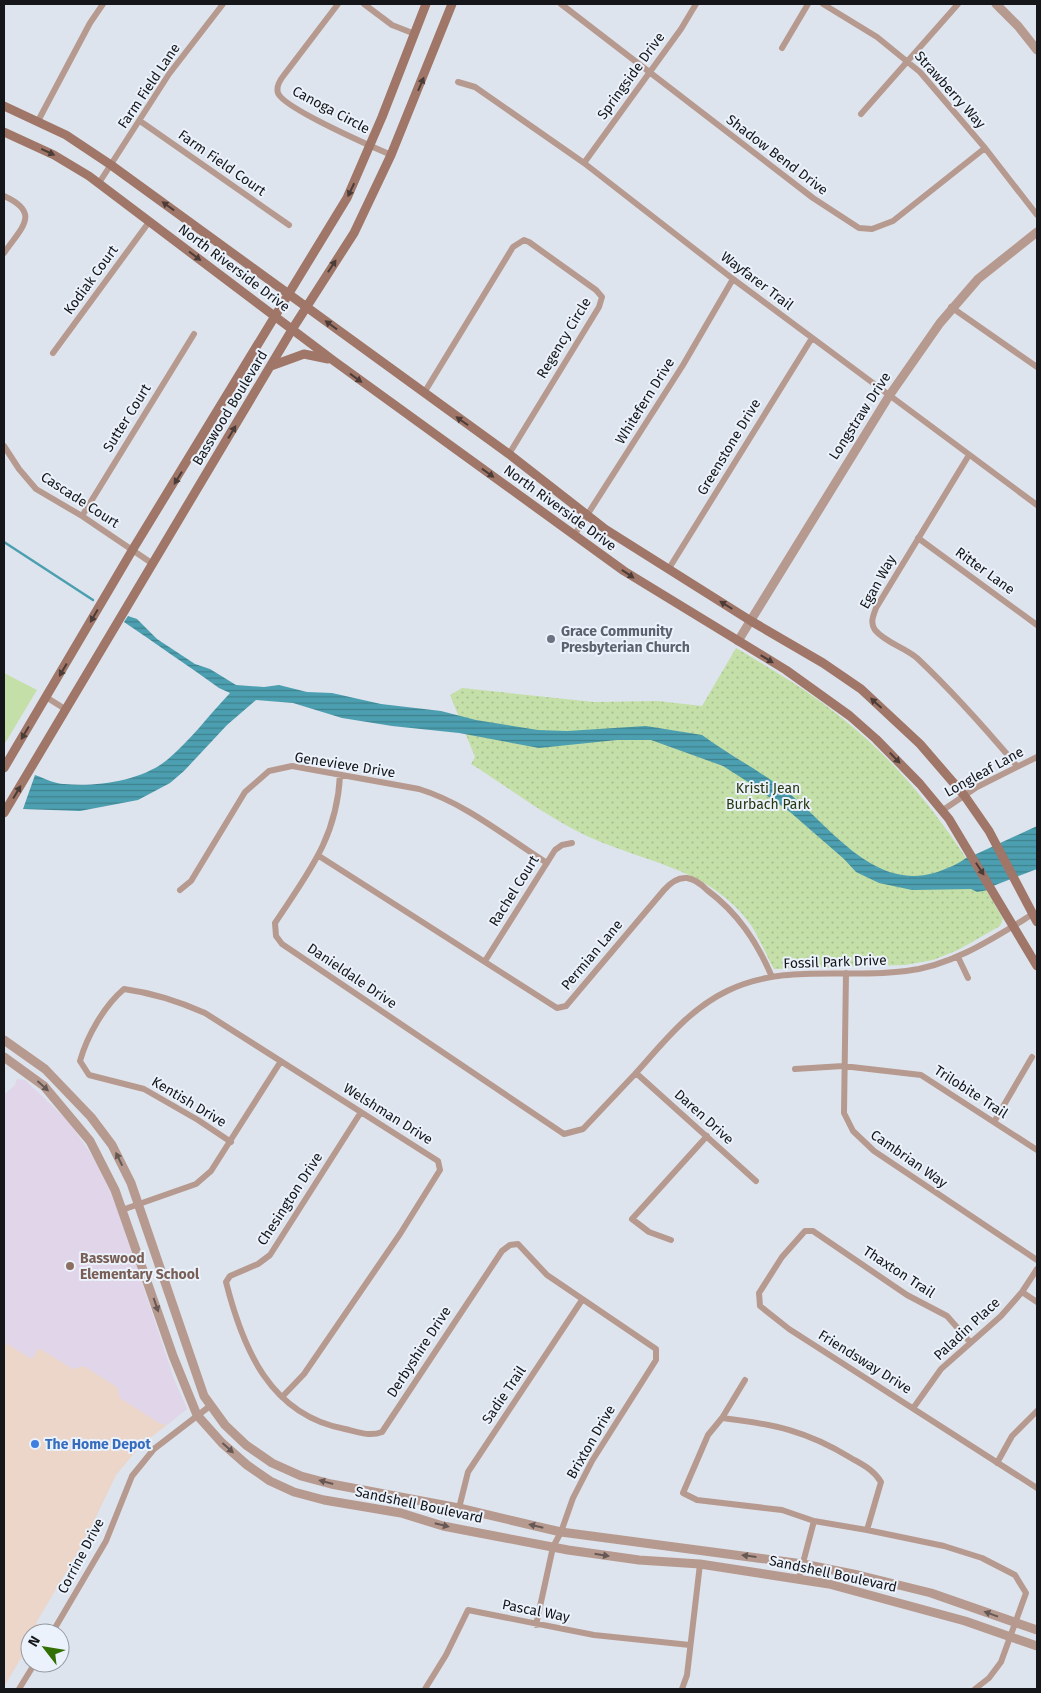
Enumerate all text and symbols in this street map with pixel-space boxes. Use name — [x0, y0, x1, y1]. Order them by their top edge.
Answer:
street label: Springside Drive — [594, 29, 668, 123]
street label: Farm Field Lane — [114, 40, 184, 132]
street label: Strawberry Way — [911, 48, 989, 132]
one-way arrow — [417, 77, 425, 91]
street label: Canoga Circle — [289, 83, 373, 137]
street label: Shadow Bend Drive — [723, 111, 831, 199]
street label: Farm Field Court — [175, 126, 270, 200]
one-way arrow — [41, 148, 55, 156]
one-way arrow — [346, 183, 354, 197]
one-way arrow — [161, 201, 175, 211]
street label: North Riverside Drive — [175, 221, 293, 315]
street label: Kodiak Court — [60, 241, 122, 318]
street label: Wayfarer Trail — [717, 248, 797, 314]
one-way arrow — [188, 251, 202, 261]
one-way arrow — [328, 259, 337, 273]
street label: Regency Circle — [533, 295, 595, 381]
one-way arrow — [324, 320, 338, 330]
street label: Basswood Boulevard — [189, 347, 271, 469]
street label: Whitefern Drive — [612, 355, 678, 447]
street label: Longstraw Drive — [825, 369, 895, 463]
one-way arrow — [349, 373, 363, 383]
street label: Sutter Court — [99, 380, 155, 455]
street label: Greenstone Drive — [694, 396, 764, 498]
one-way arrow — [456, 415, 469, 426]
one-way arrow — [227, 426, 236, 439]
street label: North Riverside Drive — [500, 461, 620, 555]
street label: Cascade Court — [38, 468, 123, 532]
one-way arrow — [481, 468, 495, 478]
one-way arrow — [173, 471, 183, 484]
street label: Ritter Lane — [952, 544, 1018, 598]
street label: Egan Way — [856, 552, 900, 612]
one-way arrow — [621, 569, 635, 579]
one-way arrow — [719, 601, 732, 610]
one-way arrow — [89, 610, 98, 623]
place label: Grace Community Presbyterian Church — [561, 623, 690, 656]
marker: Grace Community Presbyterian Church — [545, 633, 557, 645]
one-way arrow — [760, 654, 773, 663]
one-way arrow — [58, 663, 67, 676]
one-way arrow — [871, 697, 883, 709]
one-way arrow — [21, 726, 30, 739]
street label: Longleaf Lane — [941, 743, 1027, 801]
street label: Genevieve Drive — [293, 749, 397, 781]
one-way arrow — [889, 751, 901, 763]
park label: Kristi Jean Burbach Park — [726, 780, 811, 813]
one-way arrow — [12, 785, 21, 798]
street label: Rachel Court — [485, 852, 543, 930]
one-way arrow — [975, 862, 985, 876]
street label: Permian Lane — [558, 916, 626, 994]
street label: Danieldale Drive — [304, 940, 400, 1012]
street label: Fossil Park Drive — [783, 952, 887, 972]
street label: Trilobite Trail — [931, 1062, 1011, 1122]
street label: Kentish Drive — [149, 1073, 229, 1131]
one-way arrow — [36, 1080, 48, 1092]
street label: Welshman Drive — [340, 1080, 436, 1148]
street label: Daren Drive — [671, 1086, 737, 1148]
street label: Cambrian Way — [867, 1126, 951, 1192]
street label: Chesington Drive — [254, 1149, 326, 1249]
one-way arrow — [115, 1152, 123, 1166]
street label: Thaxton Trail — [860, 1242, 938, 1302]
place label: Basswood Elementary School — [80, 1250, 200, 1283]
marker: Basswood Elementary School — [64, 1260, 76, 1272]
street label: Paladin Place — [930, 1294, 1004, 1364]
one-way arrow — [153, 1297, 161, 1312]
street label: Derbyshire Drive — [383, 1303, 455, 1401]
street label: Friendsway Drive — [815, 1326, 915, 1398]
street label: Sadie Trail — [478, 1363, 530, 1427]
street label: Brixton Drive — [563, 1402, 619, 1482]
place label: The Home Depot — [45, 1436, 151, 1453]
marker: The Home Depot — [29, 1438, 41, 1450]
one-way arrow — [221, 1442, 233, 1454]
one-way arrow — [318, 1478, 333, 1486]
street label: Sandshell Boulevard — [354, 1483, 484, 1527]
street label: Corrine Drive — [54, 1515, 108, 1597]
one-way arrow — [435, 1521, 450, 1529]
one-way arrow — [529, 1522, 544, 1530]
one-way arrow — [594, 1552, 610, 1560]
one-way arrow — [740, 1552, 756, 1560]
street label: Sandshell Boulevard — [768, 1552, 898, 1596]
street label: Pascal Way — [501, 1596, 571, 1626]
one-way arrow — [983, 1610, 998, 1618]
north arrow — [20, 1623, 70, 1673]
text: N — [25, 1633, 44, 1650]

